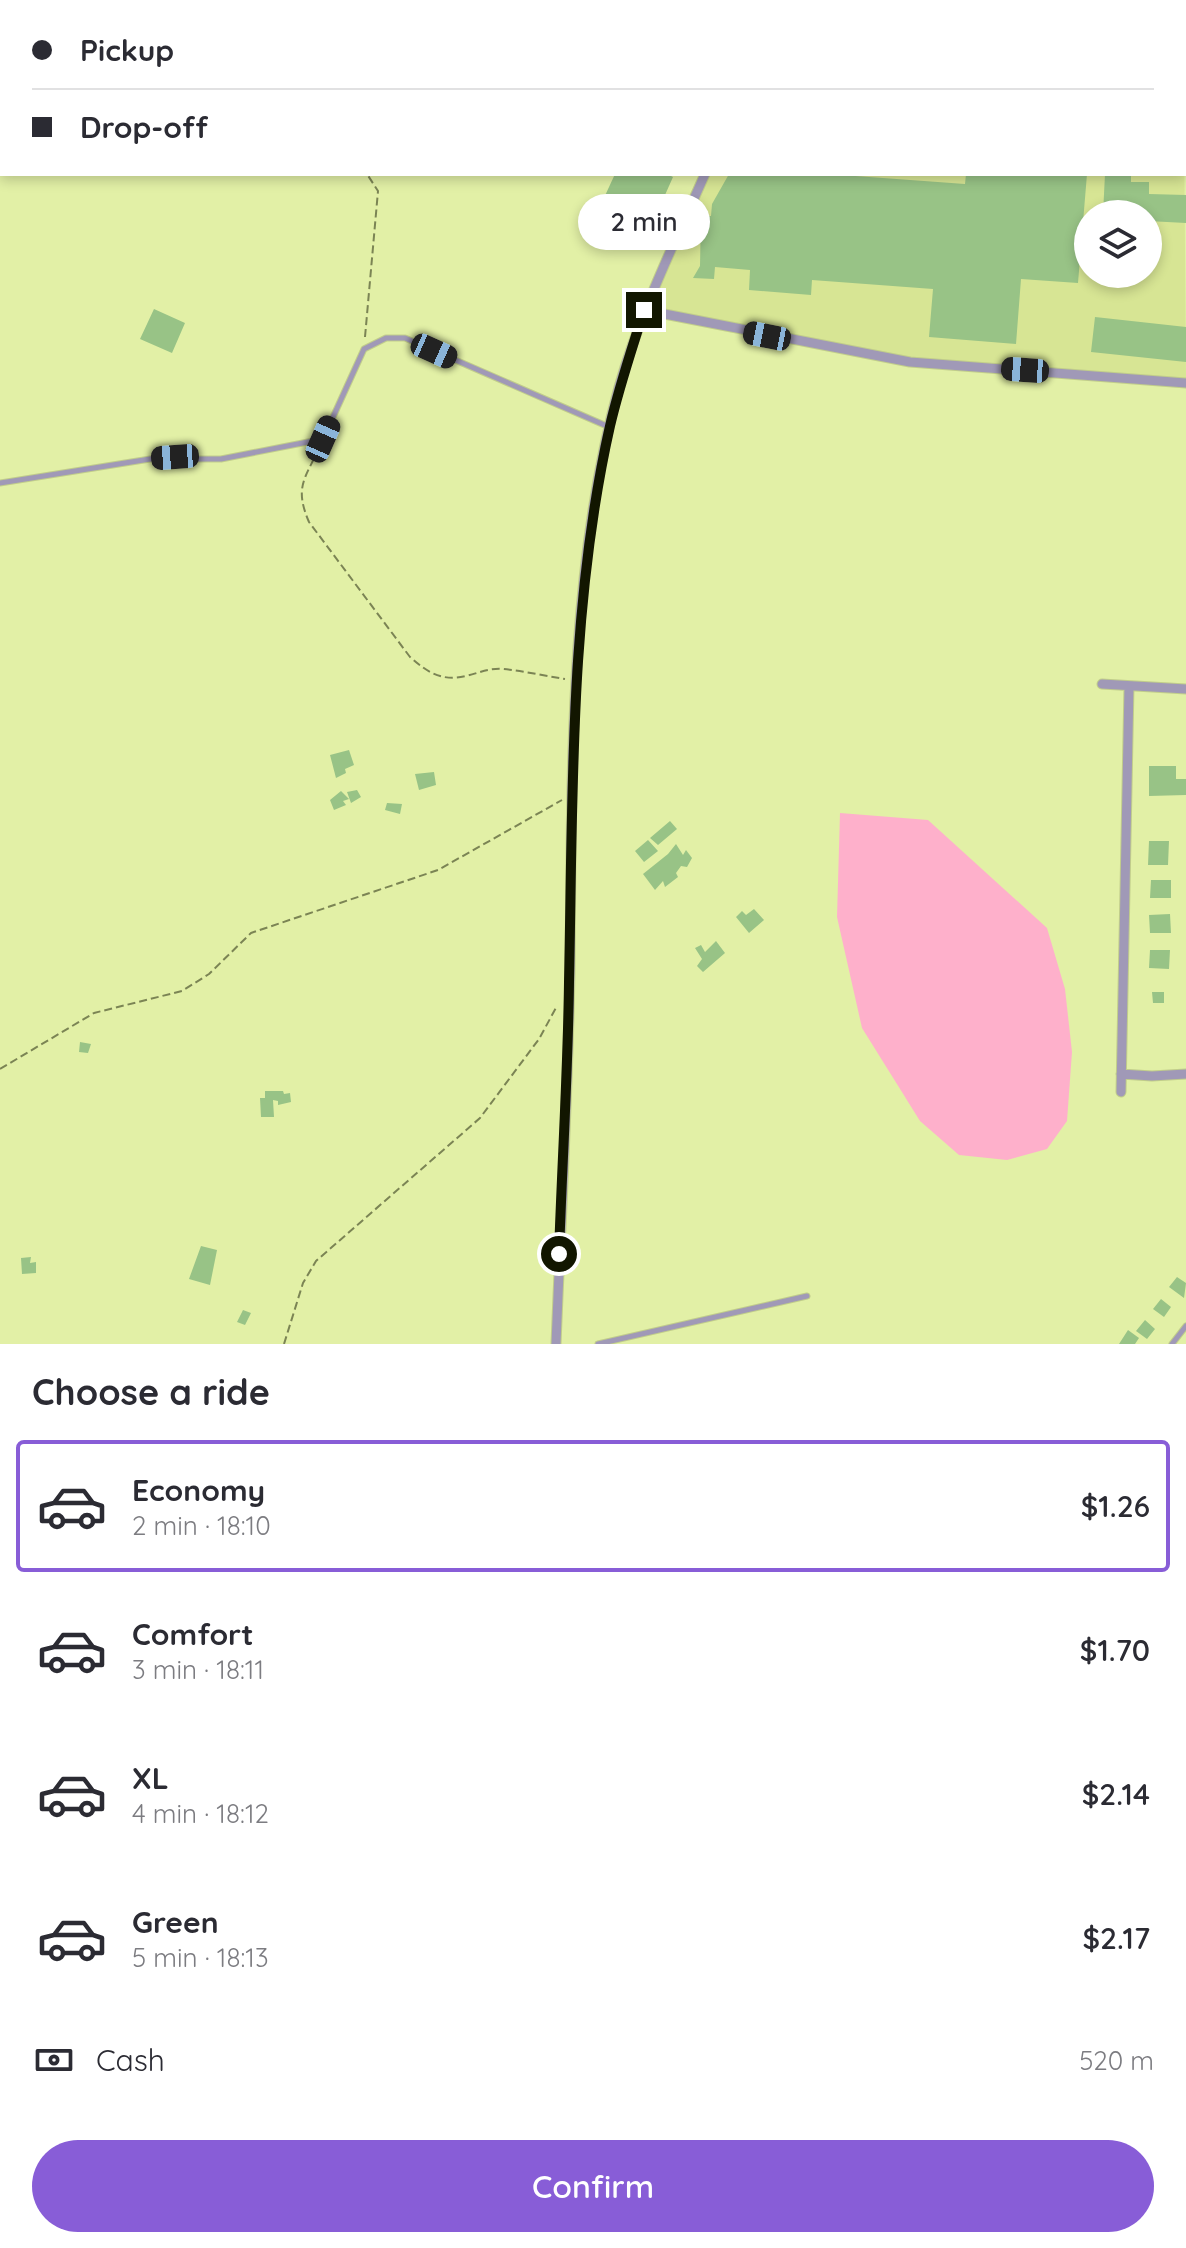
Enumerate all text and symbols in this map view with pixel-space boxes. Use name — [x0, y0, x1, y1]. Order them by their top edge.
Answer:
text: Pickup — [80, 31, 174, 69]
text: Drop-off — [80, 108, 208, 146]
callout: 2 min — [578, 194, 710, 250]
map controls — [1074, 200, 1162, 288]
button: layers — [1074, 200, 1162, 288]
text: 2 min — [610, 205, 678, 238]
route end — [626, 292, 662, 328]
car — [741, 320, 793, 352]
car — [407, 330, 461, 372]
car — [1000, 356, 1050, 384]
car — [302, 412, 344, 466]
car — [150, 443, 200, 471]
route start — [541, 1236, 577, 1272]
text: Choose a ride — [32, 1369, 270, 1414]
icon: car — [36, 1470, 108, 1542]
text: Economy — [132, 1471, 265, 1509]
text: $1.26 — [1081, 1487, 1150, 1525]
text: 2 min · 18:10 — [132, 1509, 271, 1542]
icon: car — [36, 1614, 108, 1686]
text: Comfort — [132, 1615, 253, 1653]
text: $1.70 — [1080, 1631, 1150, 1669]
text: 3 min · 18:11 — [132, 1653, 264, 1686]
icon: car — [36, 1758, 108, 1830]
text: XL — [132, 1759, 169, 1797]
text: $2.14 — [1082, 1775, 1150, 1813]
text: 4 min · 18:12 — [132, 1797, 269, 1830]
icon: car — [36, 1902, 108, 1974]
text: Green — [132, 1903, 219, 1941]
text: $2.17 — [1083, 1919, 1150, 1957]
text: 5 min · 18:13 — [132, 1941, 269, 1974]
icon: cash — [32, 2038, 76, 2082]
text: Cash — [96, 2041, 165, 2079]
text: 520 m — [1079, 2044, 1154, 2077]
button: Confirm — [32, 2140, 1154, 2232]

